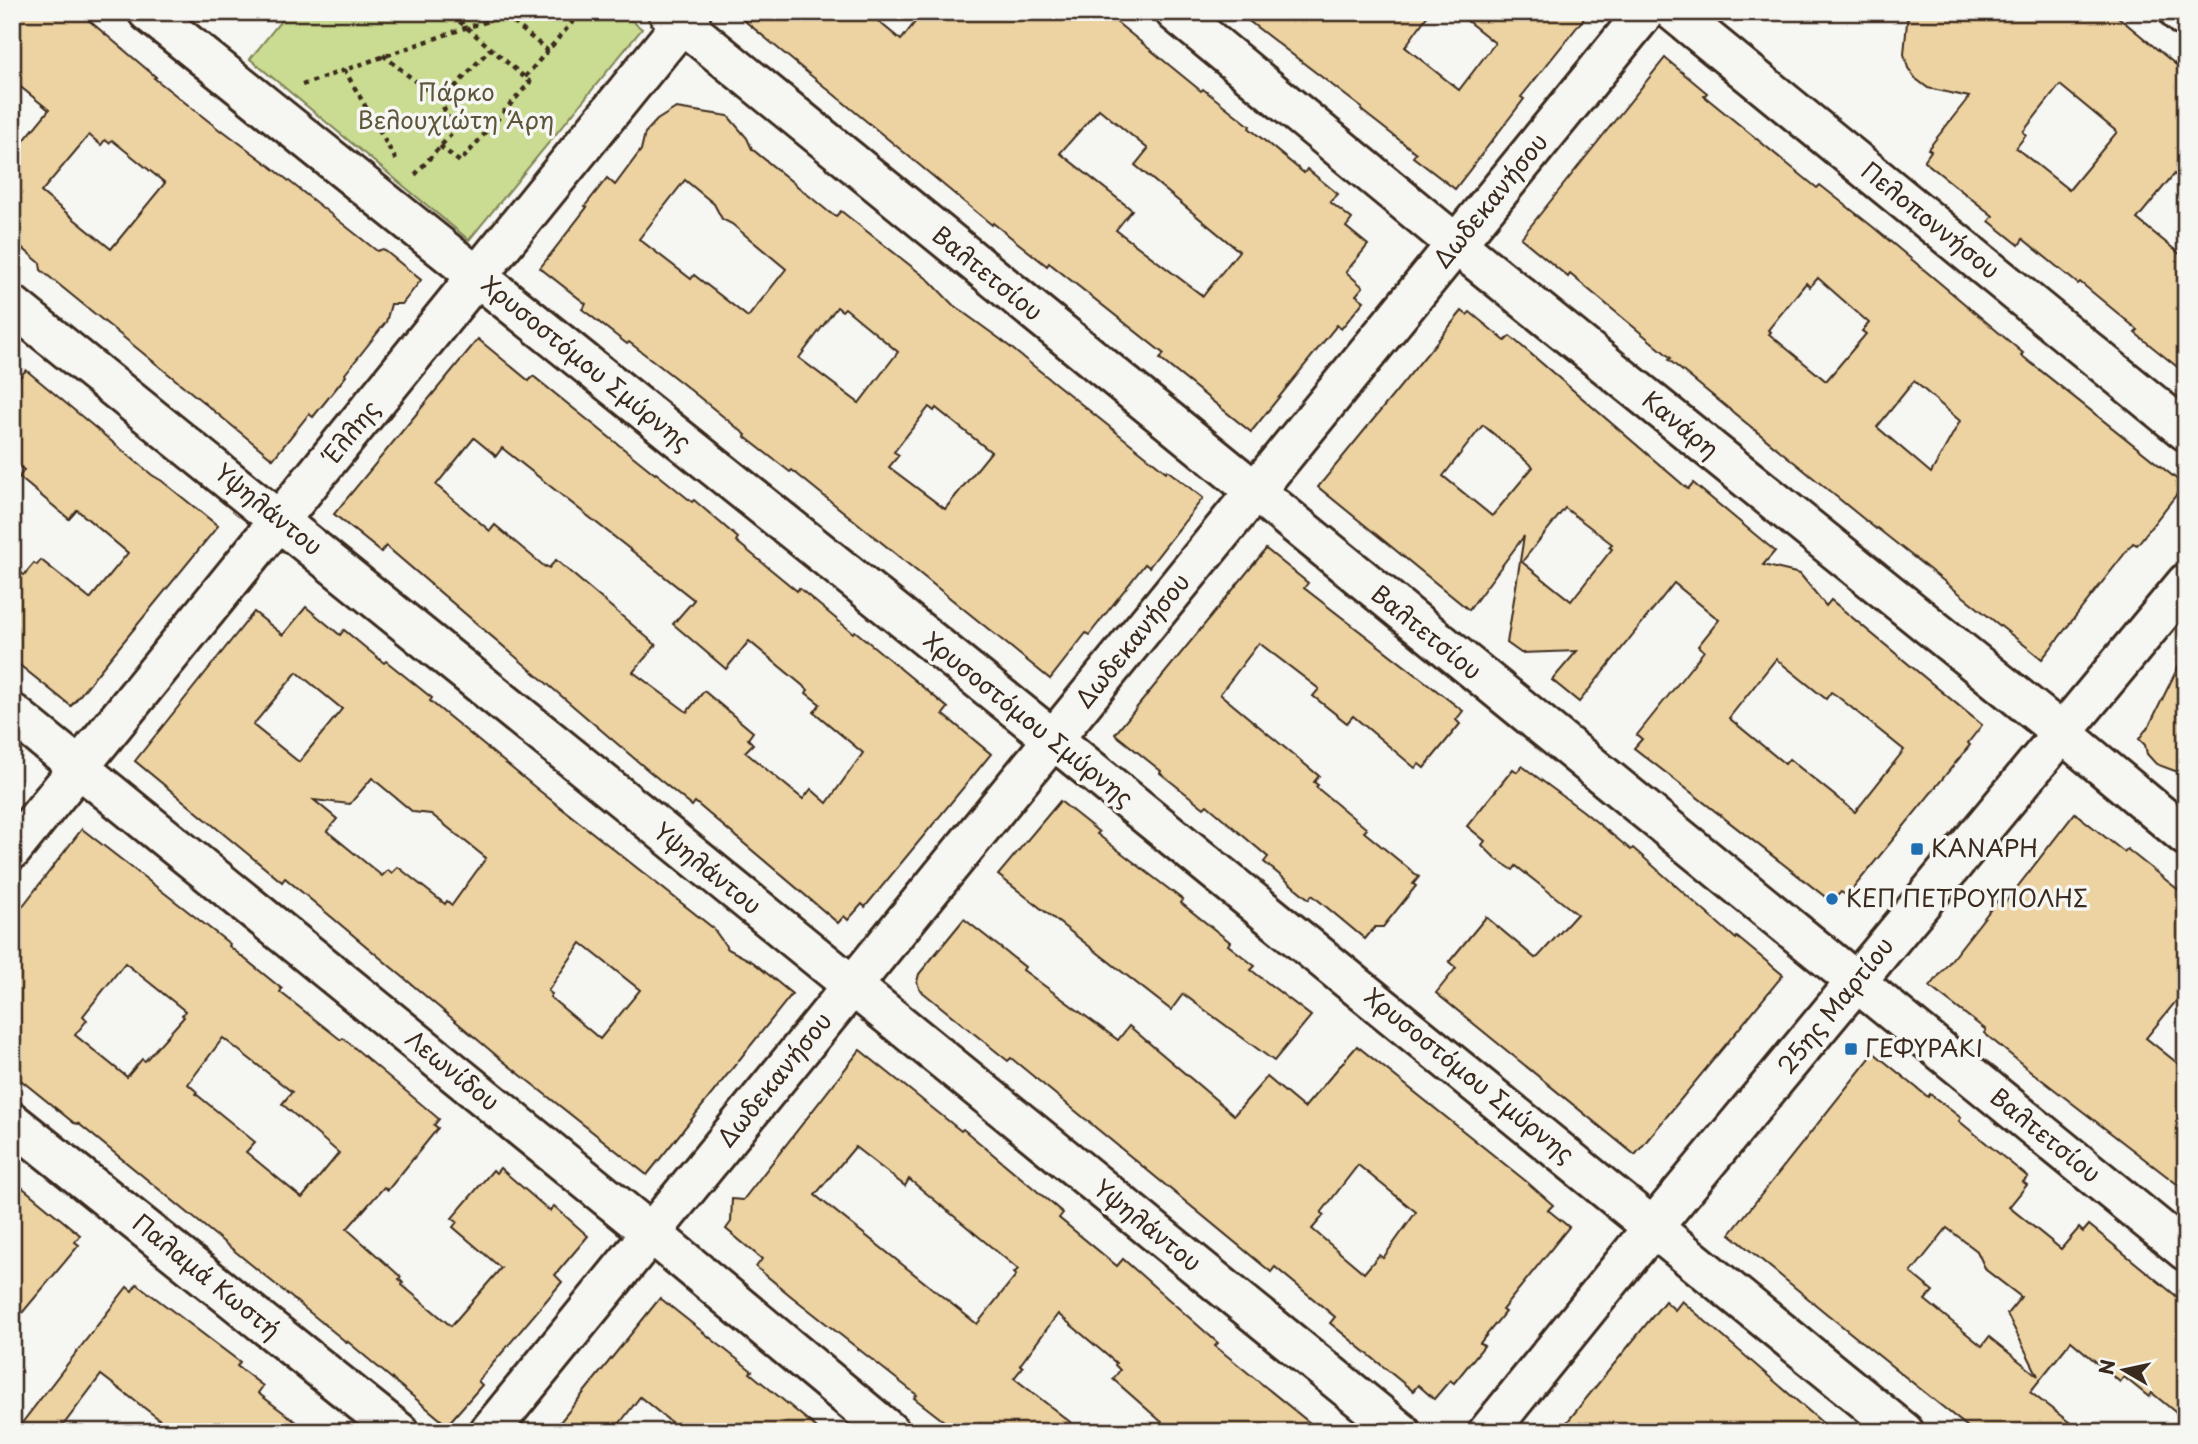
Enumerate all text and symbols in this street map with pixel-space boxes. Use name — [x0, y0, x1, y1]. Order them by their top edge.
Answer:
park label: Πάρκο Βελουχιώτη Άρη — [358, 73, 554, 137]
street label: Δωδεκανήσου — [1424, 124, 1555, 275]
street label: Πελοποννήσου — [1854, 152, 2008, 287]
street label: Βαλτετσίου — [925, 217, 1051, 328]
street label: Χρυσοστόμου Σμύρνης — [474, 266, 700, 459]
street label: Κανάρη — [1635, 381, 1727, 466]
street label: Έλλης — [312, 392, 387, 472]
street label: Υψηλάντου — [208, 454, 331, 563]
street label: Δωδεκανήσου — [1066, 564, 1197, 715]
street label: Βαλτετσίου — [1364, 576, 1490, 687]
street label: Χρυσοστόμου Σμύρνης — [916, 622, 1142, 815]
street label: Υψηλάντου — [647, 813, 770, 922]
place label: ΚΑΝΑΡΗ — [1931, 829, 2038, 865]
marker: ΚΑΝΑΡΗ — [1909, 841, 1925, 857]
place label: ΚΕΠ ΠΕΤΡΟΥΠΟΛΗΣ — [1846, 879, 2088, 915]
marker: ΚΕΠ ΠΕΤΡΟΥΠΟΛΗΣ — [1824, 891, 1840, 907]
street label: 25ης Μαρτίου — [1768, 928, 1901, 1081]
street label: Χρυσοστόμου Σμύρνης — [1357, 978, 1583, 1171]
street label: Δωδεκανήσου — [708, 1003, 839, 1154]
street label: Λεωνίδου — [398, 1020, 508, 1119]
place label: ΓΕΦΥΡΑΚΙ — [1865, 1029, 1983, 1065]
marker: ΓΕΦΥΡΑΚΙ — [1843, 1041, 1859, 1057]
street label: Βαλτετσίου — [1983, 1079, 2109, 1190]
street label: Υψηλάντου — [1087, 1170, 1210, 1279]
street label: Παλαμά Κωστή — [126, 1205, 289, 1346]
north arrow — [2090, 1336, 2160, 1406]
text: N — [2091, 1358, 2121, 1377]

